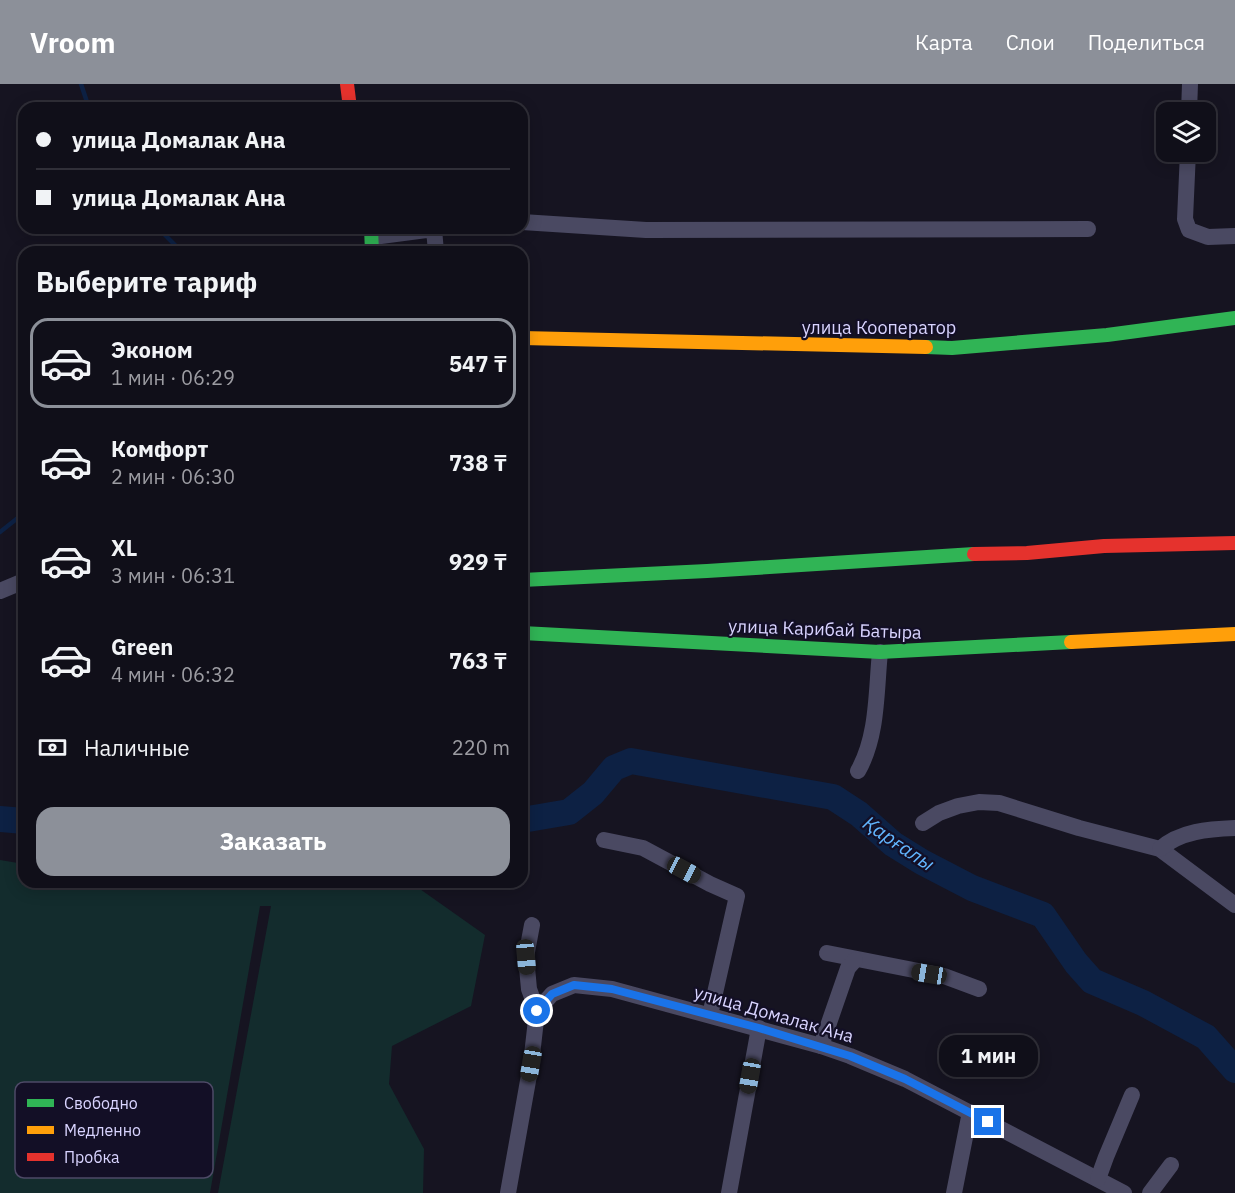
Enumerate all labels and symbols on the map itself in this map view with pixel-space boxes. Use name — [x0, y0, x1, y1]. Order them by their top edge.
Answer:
street label: улица Кооператор — [802, 316, 956, 339]
street label: улица Карибай Батыра — [728, 614, 922, 644]
water label: Қарғалы — [858, 809, 940, 877]
car — [664, 854, 704, 886]
car — [515, 938, 537, 976]
car — [910, 962, 948, 986]
street label: улица Домалак Ана — [691, 980, 857, 1048]
route start — [523, 997, 550, 1024]
callout: 1 мин — [938, 1035, 1038, 1077]
car — [519, 1045, 543, 1083]
car — [738, 1057, 762, 1095]
legend — [15, 1082, 213, 1178]
text: Свободно — [64, 1093, 138, 1113]
route end — [974, 1108, 1001, 1135]
text: Медленно — [64, 1120, 141, 1140]
text: Пробка — [64, 1147, 120, 1167]

